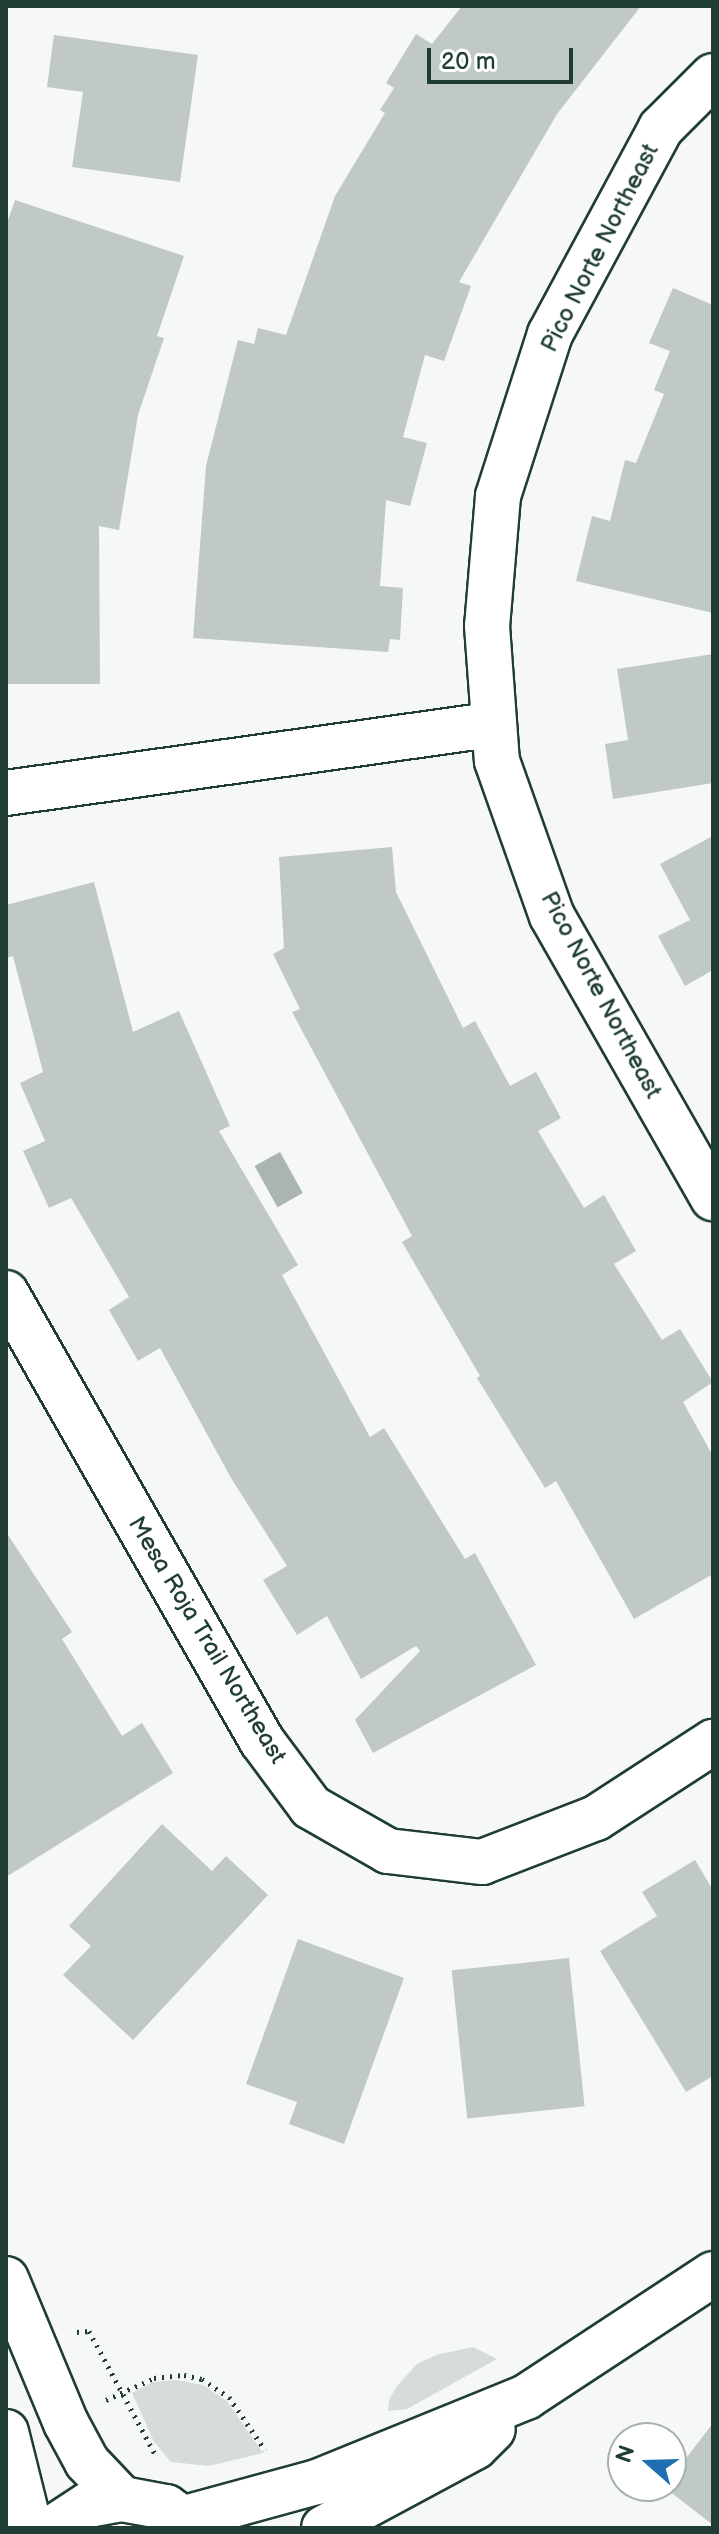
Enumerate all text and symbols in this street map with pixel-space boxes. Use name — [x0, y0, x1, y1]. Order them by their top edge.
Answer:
scale bar — [431, 32, 577, 82]
text: 20 m — [441, 47, 496, 76]
street label: Pico Norte Northeast — [535, 139, 665, 357]
street label: Pico Norte Northeast — [534, 887, 668, 1103]
street label: Mesa Roja Trail Northeast — [122, 1511, 292, 1769]
north arrow — [607, 2422, 687, 2502]
text: N — [610, 2442, 641, 2467]

